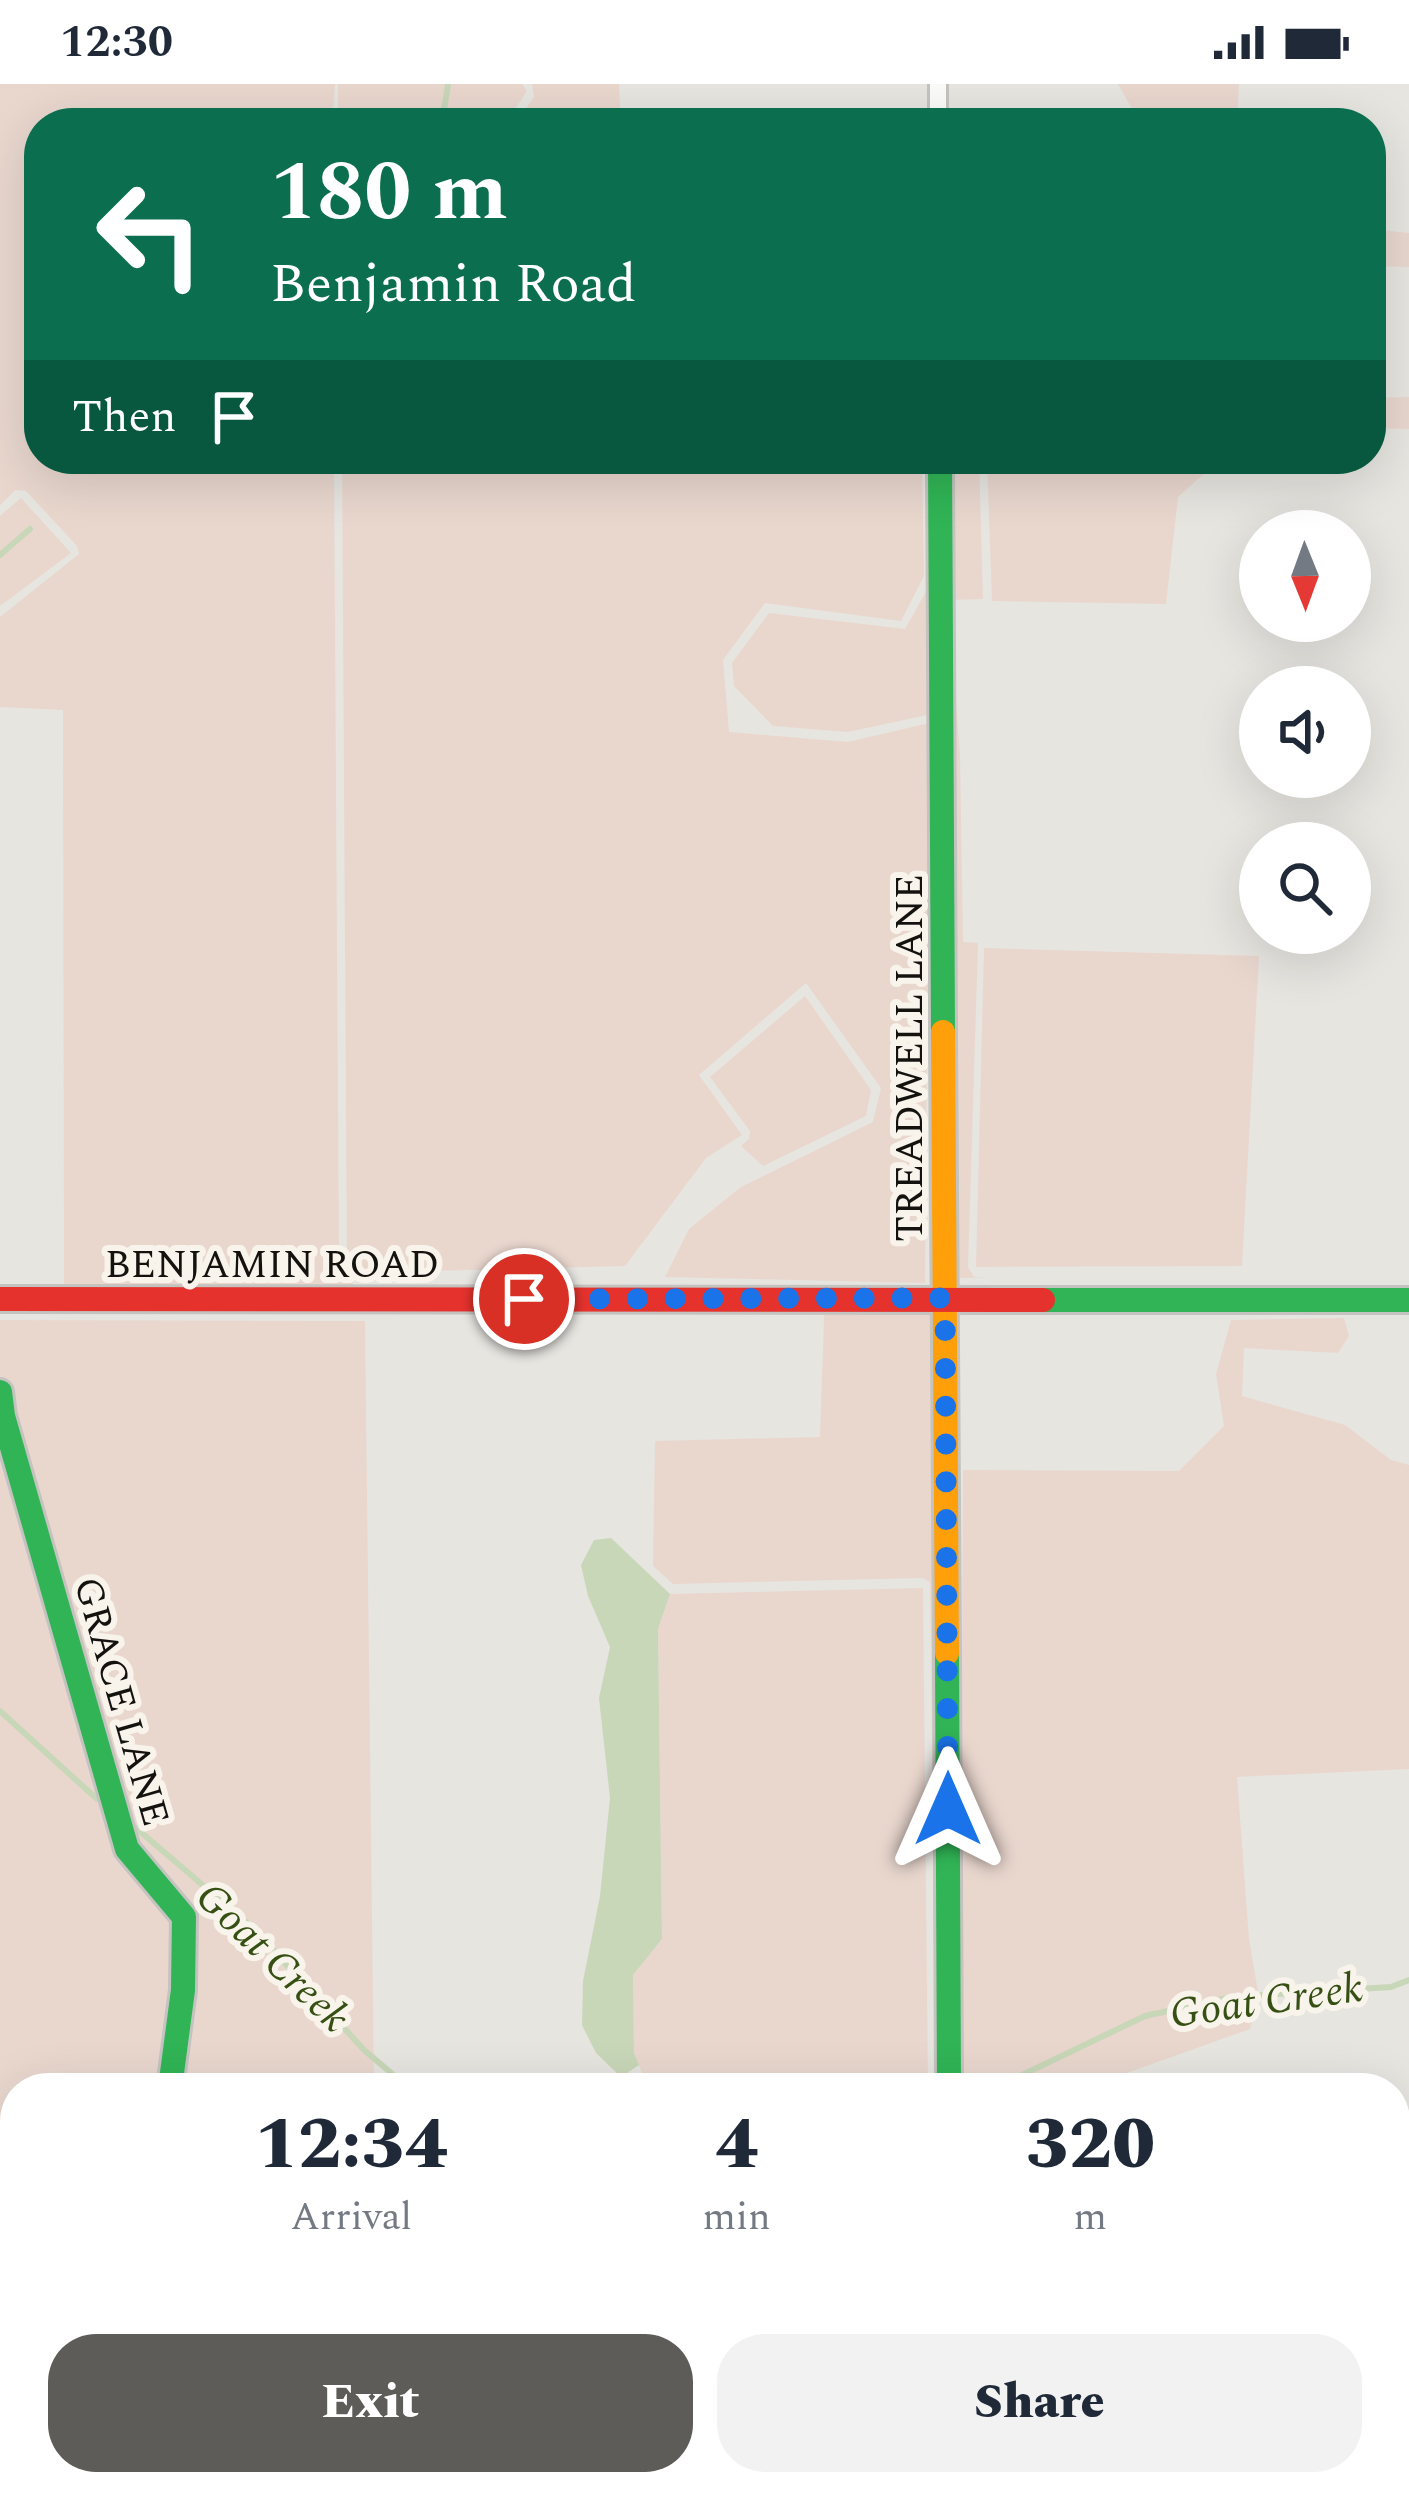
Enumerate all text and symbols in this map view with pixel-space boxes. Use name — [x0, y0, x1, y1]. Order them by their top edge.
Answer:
text: 12:30 — [60, 8, 173, 77]
text: 180 m — [270, 129, 508, 257]
icon: left — [72, 156, 228, 312]
text: Benjamin Road — [270, 244, 636, 326]
text: Then — [72, 383, 177, 452]
icon: arrive — [201, 384, 267, 450]
north arrow — [1239, 510, 1371, 642]
map controls — [1239, 510, 1371, 954]
button: sound — [1239, 666, 1371, 798]
button: search — [1239, 822, 1371, 954]
street label: TREADWELL LANE — [881, 874, 940, 1242]
street label: BENJAMIN ROAD — [105, 1236, 439, 1295]
pin — [473, 1248, 575, 1350]
icon: arrive — [491, 1266, 557, 1332]
street label: GRACE LANE — [57, 1570, 184, 1833]
position arrow — [885, 1746, 1011, 1872]
water label: Goat Creek — [181, 1868, 364, 2048]
water label: Goat Creek — [1166, 1957, 1367, 2046]
text: 12:34 — [255, 2091, 448, 2200]
text: 4 — [715, 2091, 758, 2200]
text: 320 — [1026, 2091, 1155, 2200]
text: Arrival — [291, 2188, 412, 2247]
text: min — [703, 2188, 771, 2247]
text: m — [1074, 2188, 1107, 2247]
button: Exit — [48, 2334, 693, 2472]
button: Share — [717, 2334, 1362, 2472]

